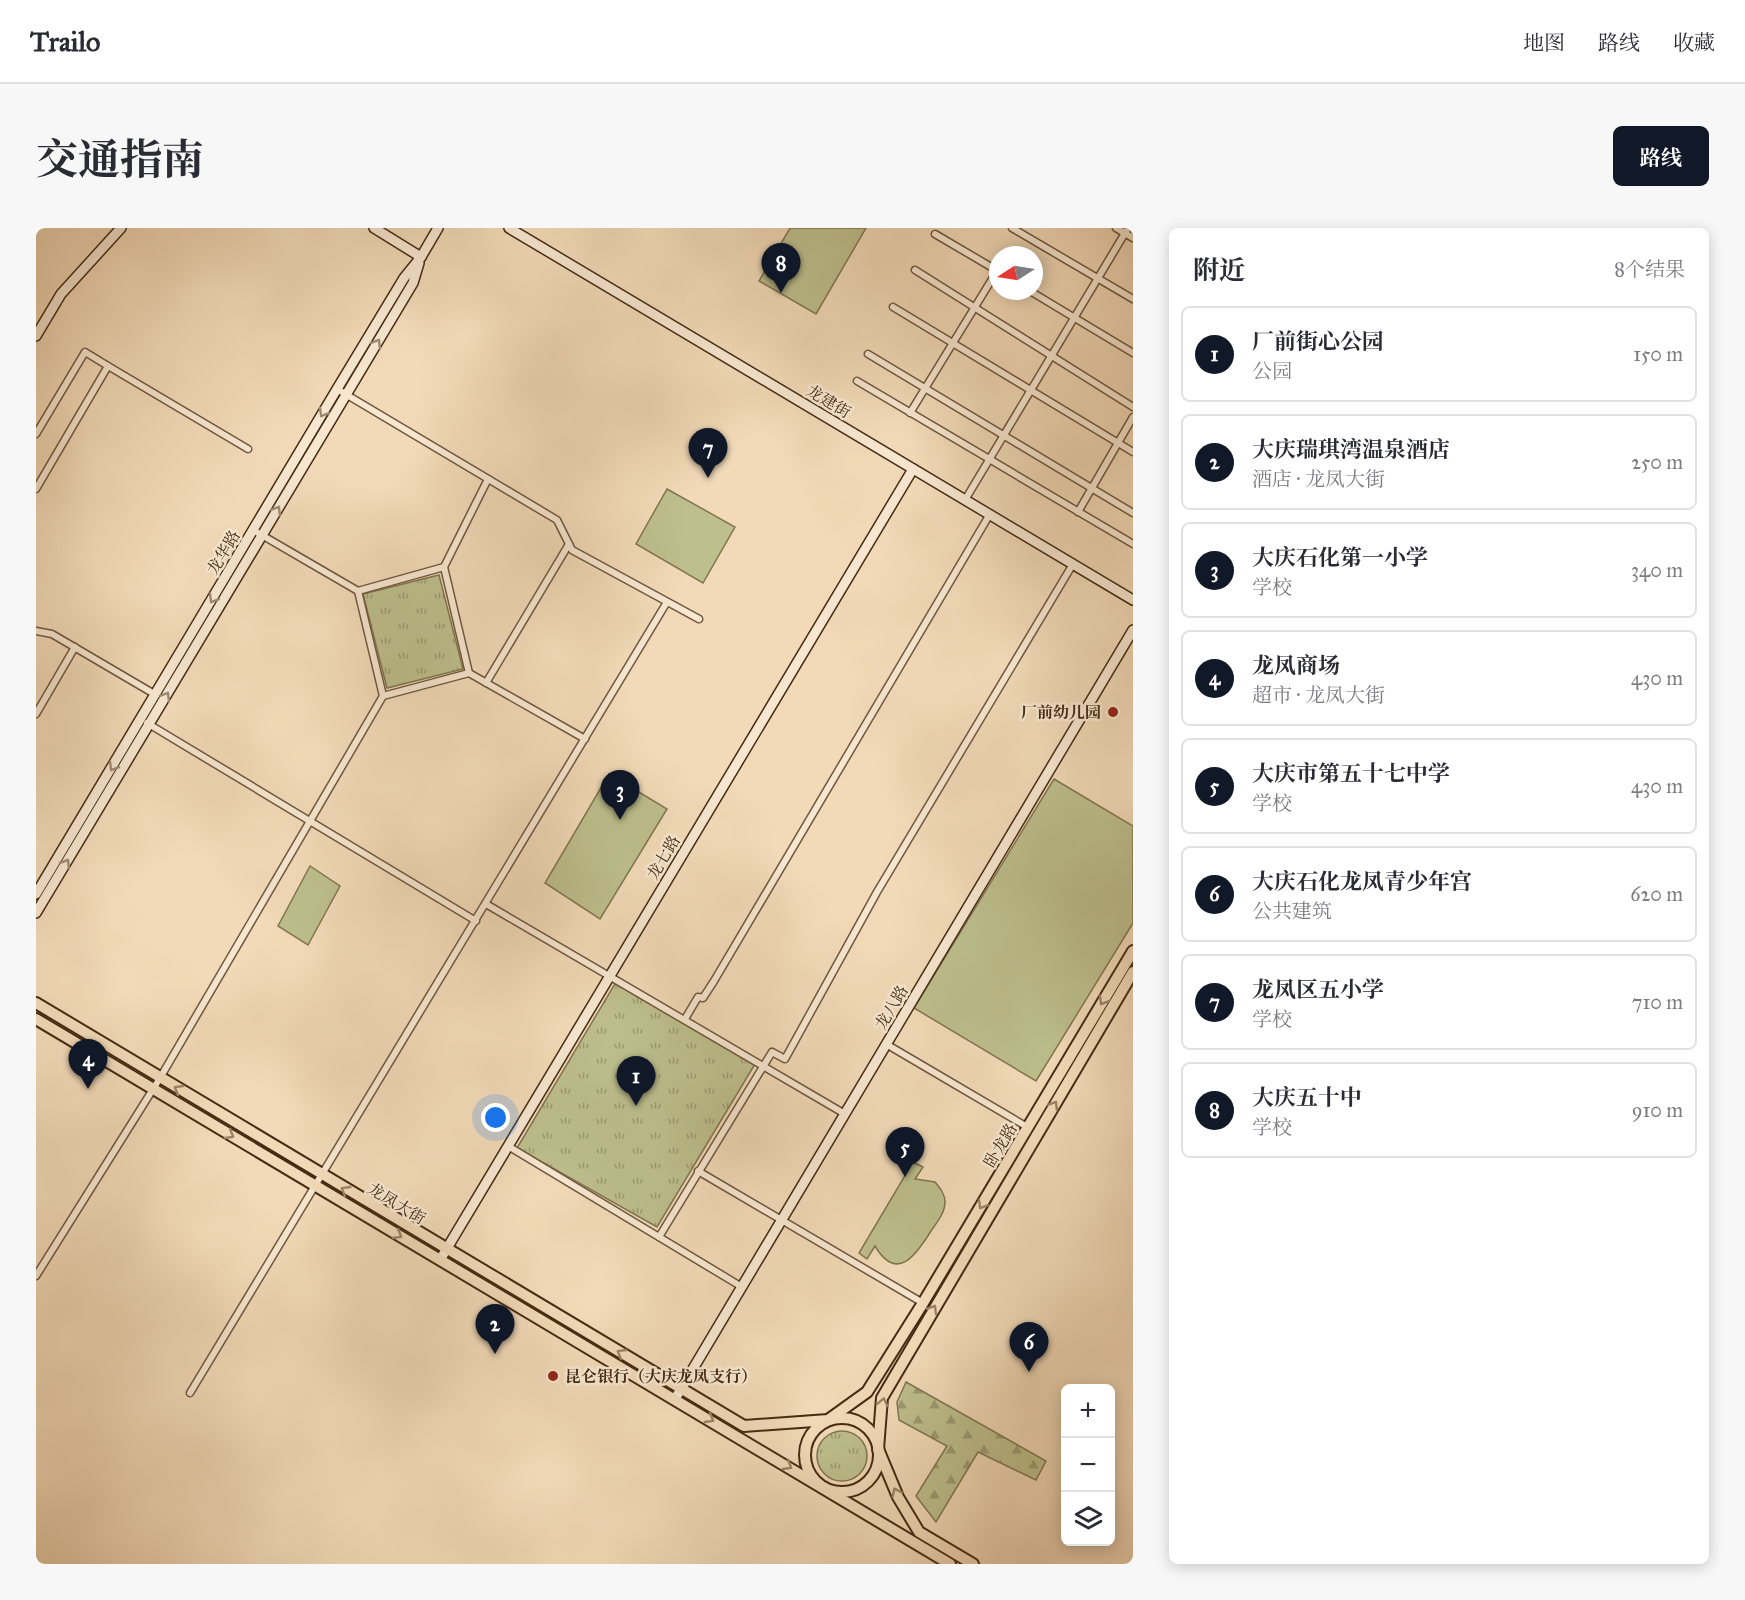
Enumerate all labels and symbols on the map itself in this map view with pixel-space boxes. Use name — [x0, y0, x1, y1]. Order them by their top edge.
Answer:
pin: 8 — [762, 244, 800, 293]
north arrow — [989, 246, 1043, 300]
one-way arrow — [370, 339, 381, 349]
street label: 龙建街 — [803, 381, 854, 422]
one-way arrow — [318, 407, 330, 417]
pin: 7 — [688, 428, 728, 478]
one-way arrow — [270, 506, 281, 516]
street label: 龙华路 — [203, 527, 244, 578]
one-way arrow — [208, 593, 220, 603]
one-way arrow — [159, 692, 170, 702]
place label: 厂前幼儿园 — [1021, 703, 1101, 722]
marker: 厂前幼儿园 — [1106, 705, 1120, 719]
one-way arrow — [108, 761, 120, 771]
pin: 3 — [600, 770, 640, 820]
street label: 龙七路 — [643, 832, 684, 883]
one-way arrow — [59, 859, 70, 869]
street label: 龙八路 — [871, 982, 912, 1033]
one-way arrow — [1099, 995, 1111, 1005]
pin: 4 — [68, 1040, 108, 1089]
pin: 1 — [616, 1056, 656, 1106]
one-way arrow — [174, 1084, 184, 1096]
one-way arrow — [1047, 1101, 1058, 1111]
your location — [481, 1103, 510, 1132]
street label: 卧龙路 — [980, 1120, 1021, 1171]
one-way arrow — [224, 1128, 234, 1139]
pin: 5 — [886, 1128, 924, 1177]
street label: 龙凤大街 — [364, 1179, 429, 1228]
one-way arrow — [341, 1185, 351, 1197]
one-way arrow — [978, 1199, 990, 1209]
one-way arrow — [392, 1228, 402, 1239]
pin: 2 — [476, 1304, 514, 1354]
one-way arrow — [926, 1305, 937, 1315]
pin: 6 — [1010, 1322, 1048, 1372]
one-way arrow — [617, 1349, 627, 1360]
place label: 昆仑银行（大庆龙凤支行） — [565, 1367, 757, 1386]
marker: 昆仑银行（大庆龙凤支行） — [546, 1369, 560, 1383]
one-way arrow — [876, 1397, 889, 1407]
one-way arrow — [704, 1412, 715, 1424]
one-way arrow — [782, 1458, 792, 1470]
one-way arrow — [892, 1487, 904, 1498]

